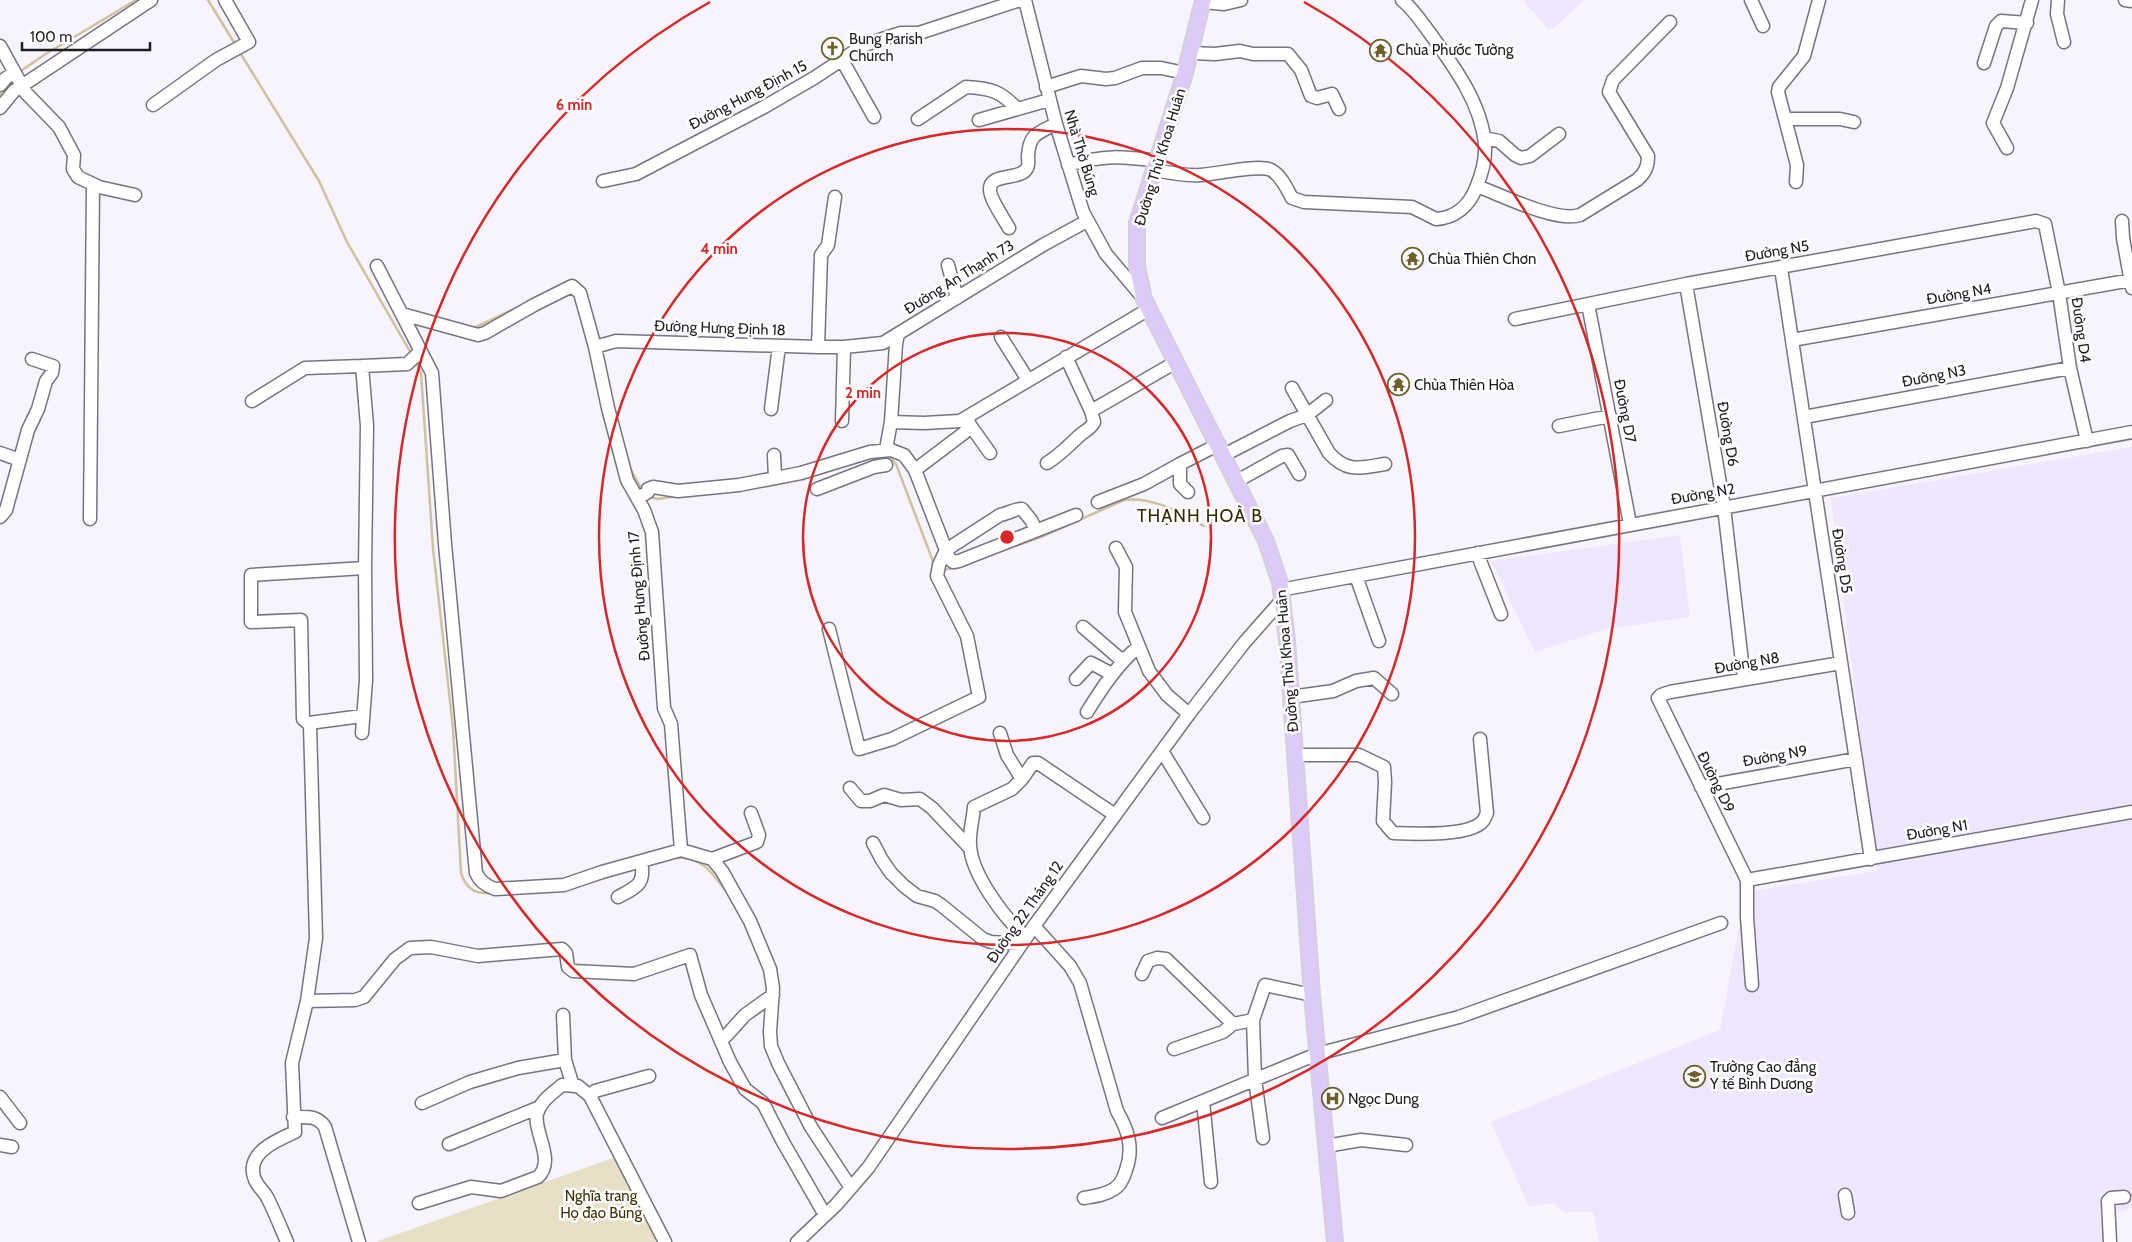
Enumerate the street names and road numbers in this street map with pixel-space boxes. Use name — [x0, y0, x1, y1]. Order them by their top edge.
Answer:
street label: Đường Hưng Định 15 — [686, 56, 810, 134]
street label: Đường Thủ Khoa Huân — [1131, 86, 1189, 228]
street label: Nhà Thờ Búng — [1060, 108, 1104, 199]
street label: Đường An Thạnh 73 — [901, 236, 1017, 318]
street label: Đường N5 — [1743, 236, 1811, 266]
street label: Đường N4 — [1925, 279, 1993, 309]
street label: Đường D4 — [2068, 296, 2095, 364]
street label: Đường Hưng Định 18 — [654, 317, 786, 339]
street label: Đường N3 — [1900, 361, 1968, 391]
street label: Đường D7 — [1610, 378, 1640, 445]
street label: Đường D6 — [1713, 400, 1743, 468]
street label: Đường N2 — [1670, 479, 1737, 508]
street label: Đường D5 — [1828, 527, 1856, 595]
street label: Đường Hưng Định 17 — [624, 530, 654, 662]
street label: Đường Thủ Khoa Huân — [1272, 589, 1302, 733]
street label: Đường N8 — [1713, 648, 1781, 678]
street label: Đường N9 — [1741, 741, 1809, 771]
street label: Đường D9 — [1694, 749, 1738, 815]
street label: Đường N1 — [1905, 816, 1969, 844]
street label: Đường 22 Tháng 12 — [983, 857, 1067, 967]

